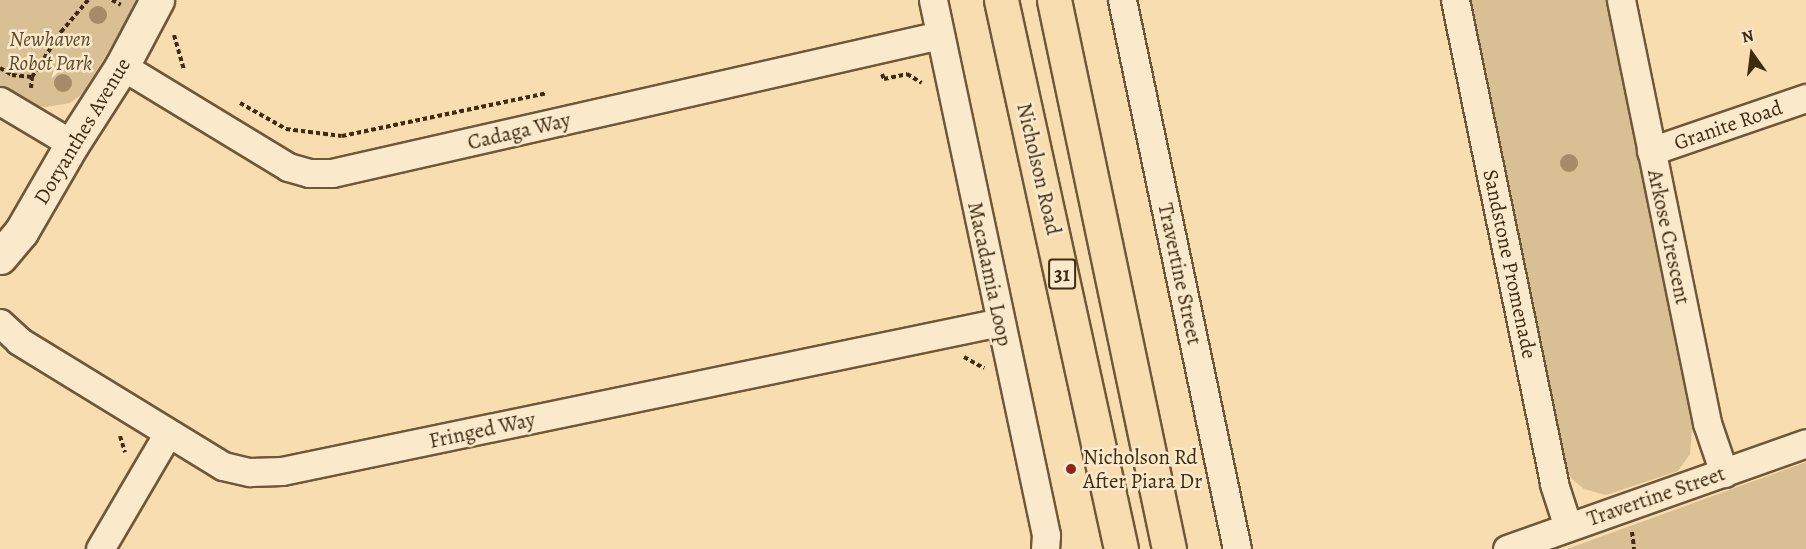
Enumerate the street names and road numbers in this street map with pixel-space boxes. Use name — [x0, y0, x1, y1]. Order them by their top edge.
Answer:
street label: Doryanthes Avenue — [28, 53, 136, 209]
street label: Granite Road — [1671, 95, 1785, 155]
street label: Nicholson Road — [1012, 100, 1066, 238]
street label: Cadaga Way — [465, 107, 573, 155]
street label: Sandstone Promenade — [1478, 167, 1542, 361]
street label: Arkose Crescent — [1642, 167, 1696, 307]
street label: Macadamia Loop — [962, 200, 1018, 348]
street label: Travertine Street — [1153, 201, 1207, 347]
road number: 31 — [1047, 257, 1077, 291]
street label: Fringed Way — [427, 406, 537, 454]
street label: Travertine Street — [1584, 461, 1728, 531]

